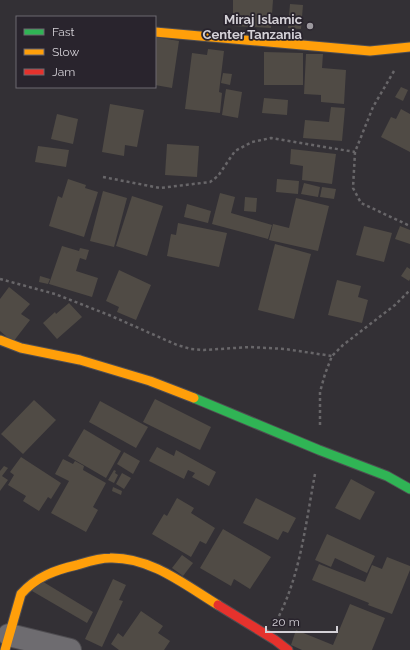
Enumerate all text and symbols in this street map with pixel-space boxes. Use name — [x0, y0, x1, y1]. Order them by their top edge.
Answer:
place label: Miraj Islamic Center Tanzania — [203, 12, 303, 42]
legend — [16, 16, 156, 88]
marker: Miraj Islamic Center Tanzania — [305, 21, 315, 31]
text: Fast — [52, 25, 75, 39]
text: Slow — [52, 45, 79, 59]
text: Jam — [52, 65, 75, 79]
scale bar — [266, 608, 337, 634]
text: 20 m — [272, 615, 300, 629]

